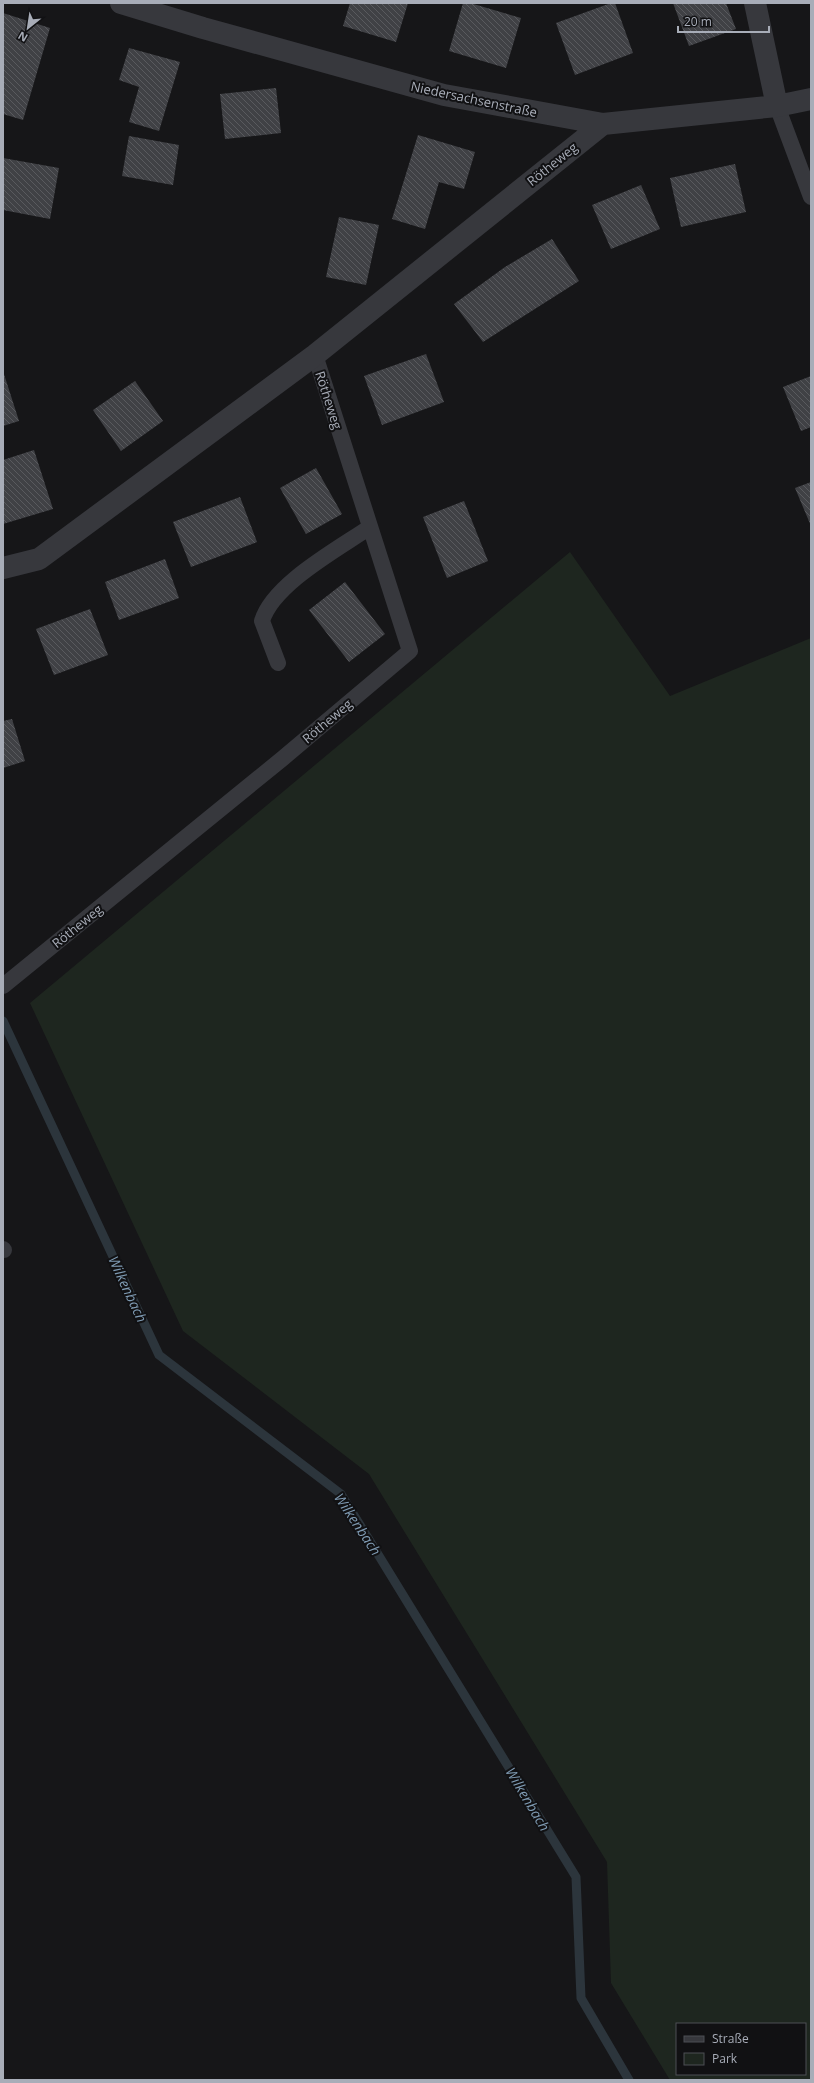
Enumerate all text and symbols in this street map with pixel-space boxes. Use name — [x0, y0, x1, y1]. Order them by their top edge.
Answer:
north arrow — [8, 8, 48, 48]
scale bar — [678, 8, 769, 34]
text: 20 m — [684, 13, 712, 30]
text: N — [15, 28, 30, 46]
street label: Niedersachsenstraße — [409, 77, 539, 121]
street label: Rötheweg — [523, 138, 581, 190]
street label: Rötheweg — [311, 369, 347, 431]
street label: Rötheweg — [298, 695, 356, 747]
street label: Rötheweg — [48, 900, 106, 952]
water label: Wilkenbach — [104, 1253, 152, 1325]
water label: Wilkenbach — [330, 1489, 386, 1559]
water label: Wilkenbach — [501, 1764, 555, 1834]
legend — [676, 2023, 806, 2075]
text: Straße — [712, 2030, 749, 2047]
text: Park — [712, 2050, 738, 2067]

